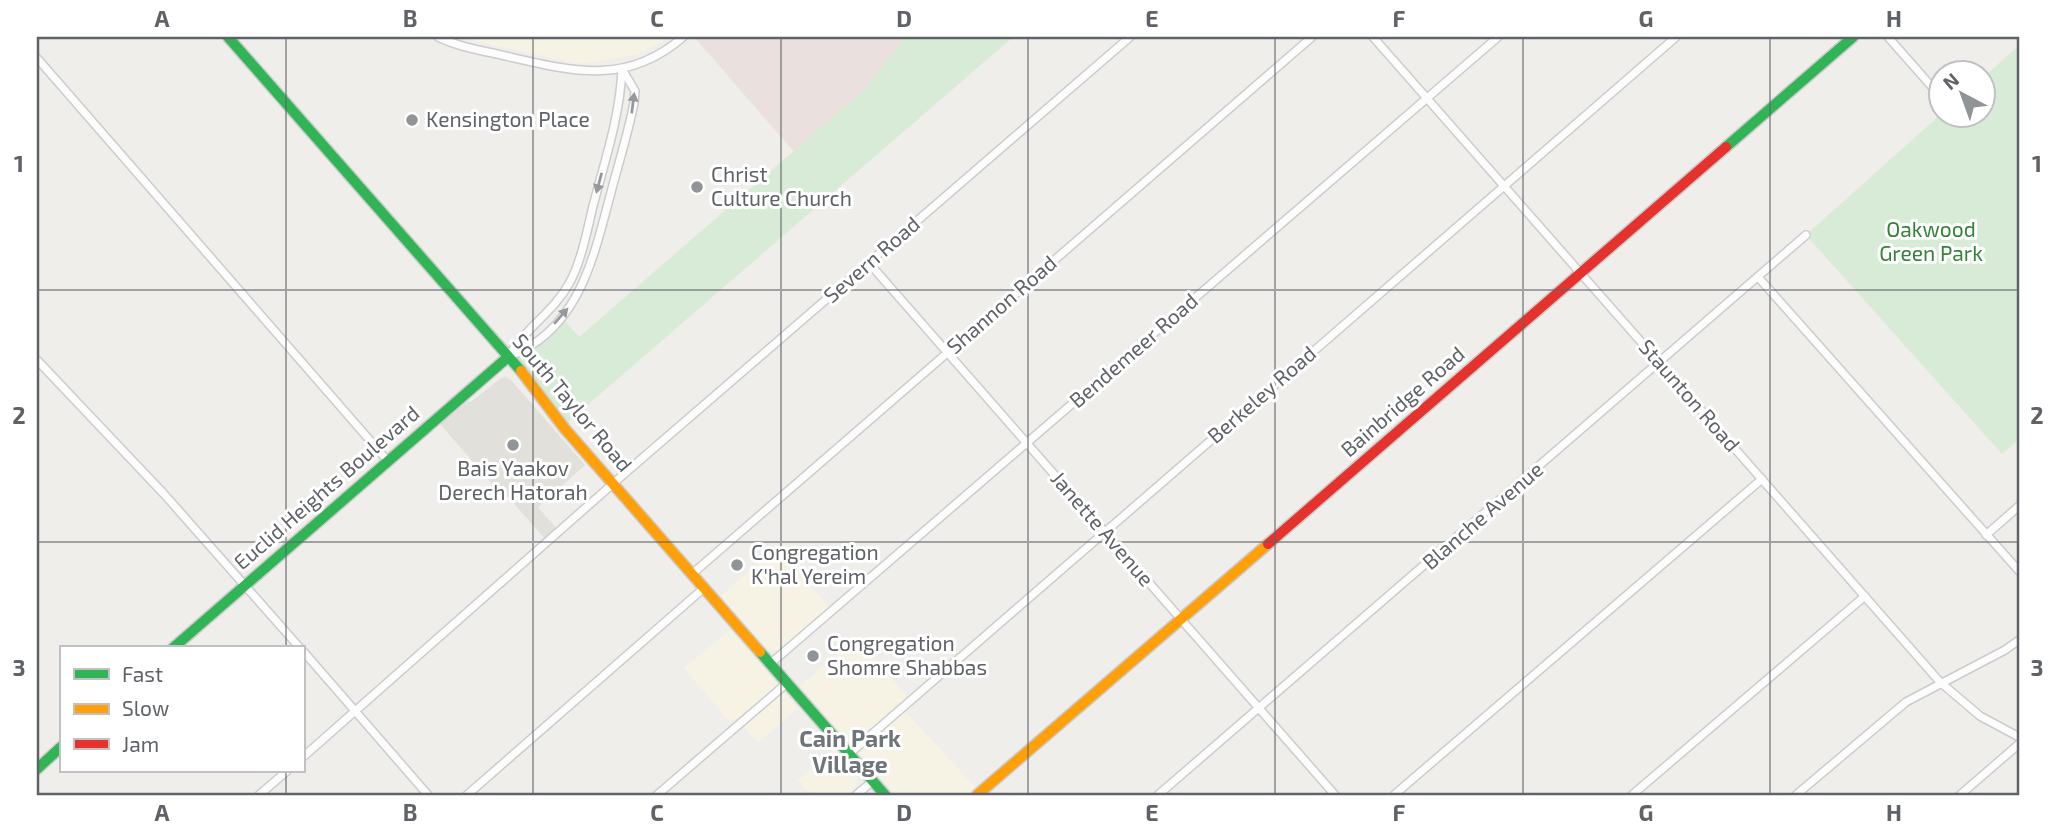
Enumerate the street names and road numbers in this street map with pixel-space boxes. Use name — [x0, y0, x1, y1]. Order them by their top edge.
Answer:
street label: Severn Road — [818, 210, 924, 307]
street label: Shannon Road — [941, 249, 1061, 358]
street label: Bendemeer Road — [1064, 287, 1202, 412]
street label: South Taylor Road — [508, 328, 638, 476]
street label: Staunton Road — [1635, 334, 1746, 456]
street label: Berkeley Road — [1202, 340, 1320, 448]
street label: Bainbridge Road — [1335, 340, 1469, 461]
street label: Euclid Heights Boulevard — [228, 400, 424, 574]
street label: Blanche Avenue — [1417, 456, 1547, 574]
street label: Janette Avenue — [1046, 465, 1160, 591]

